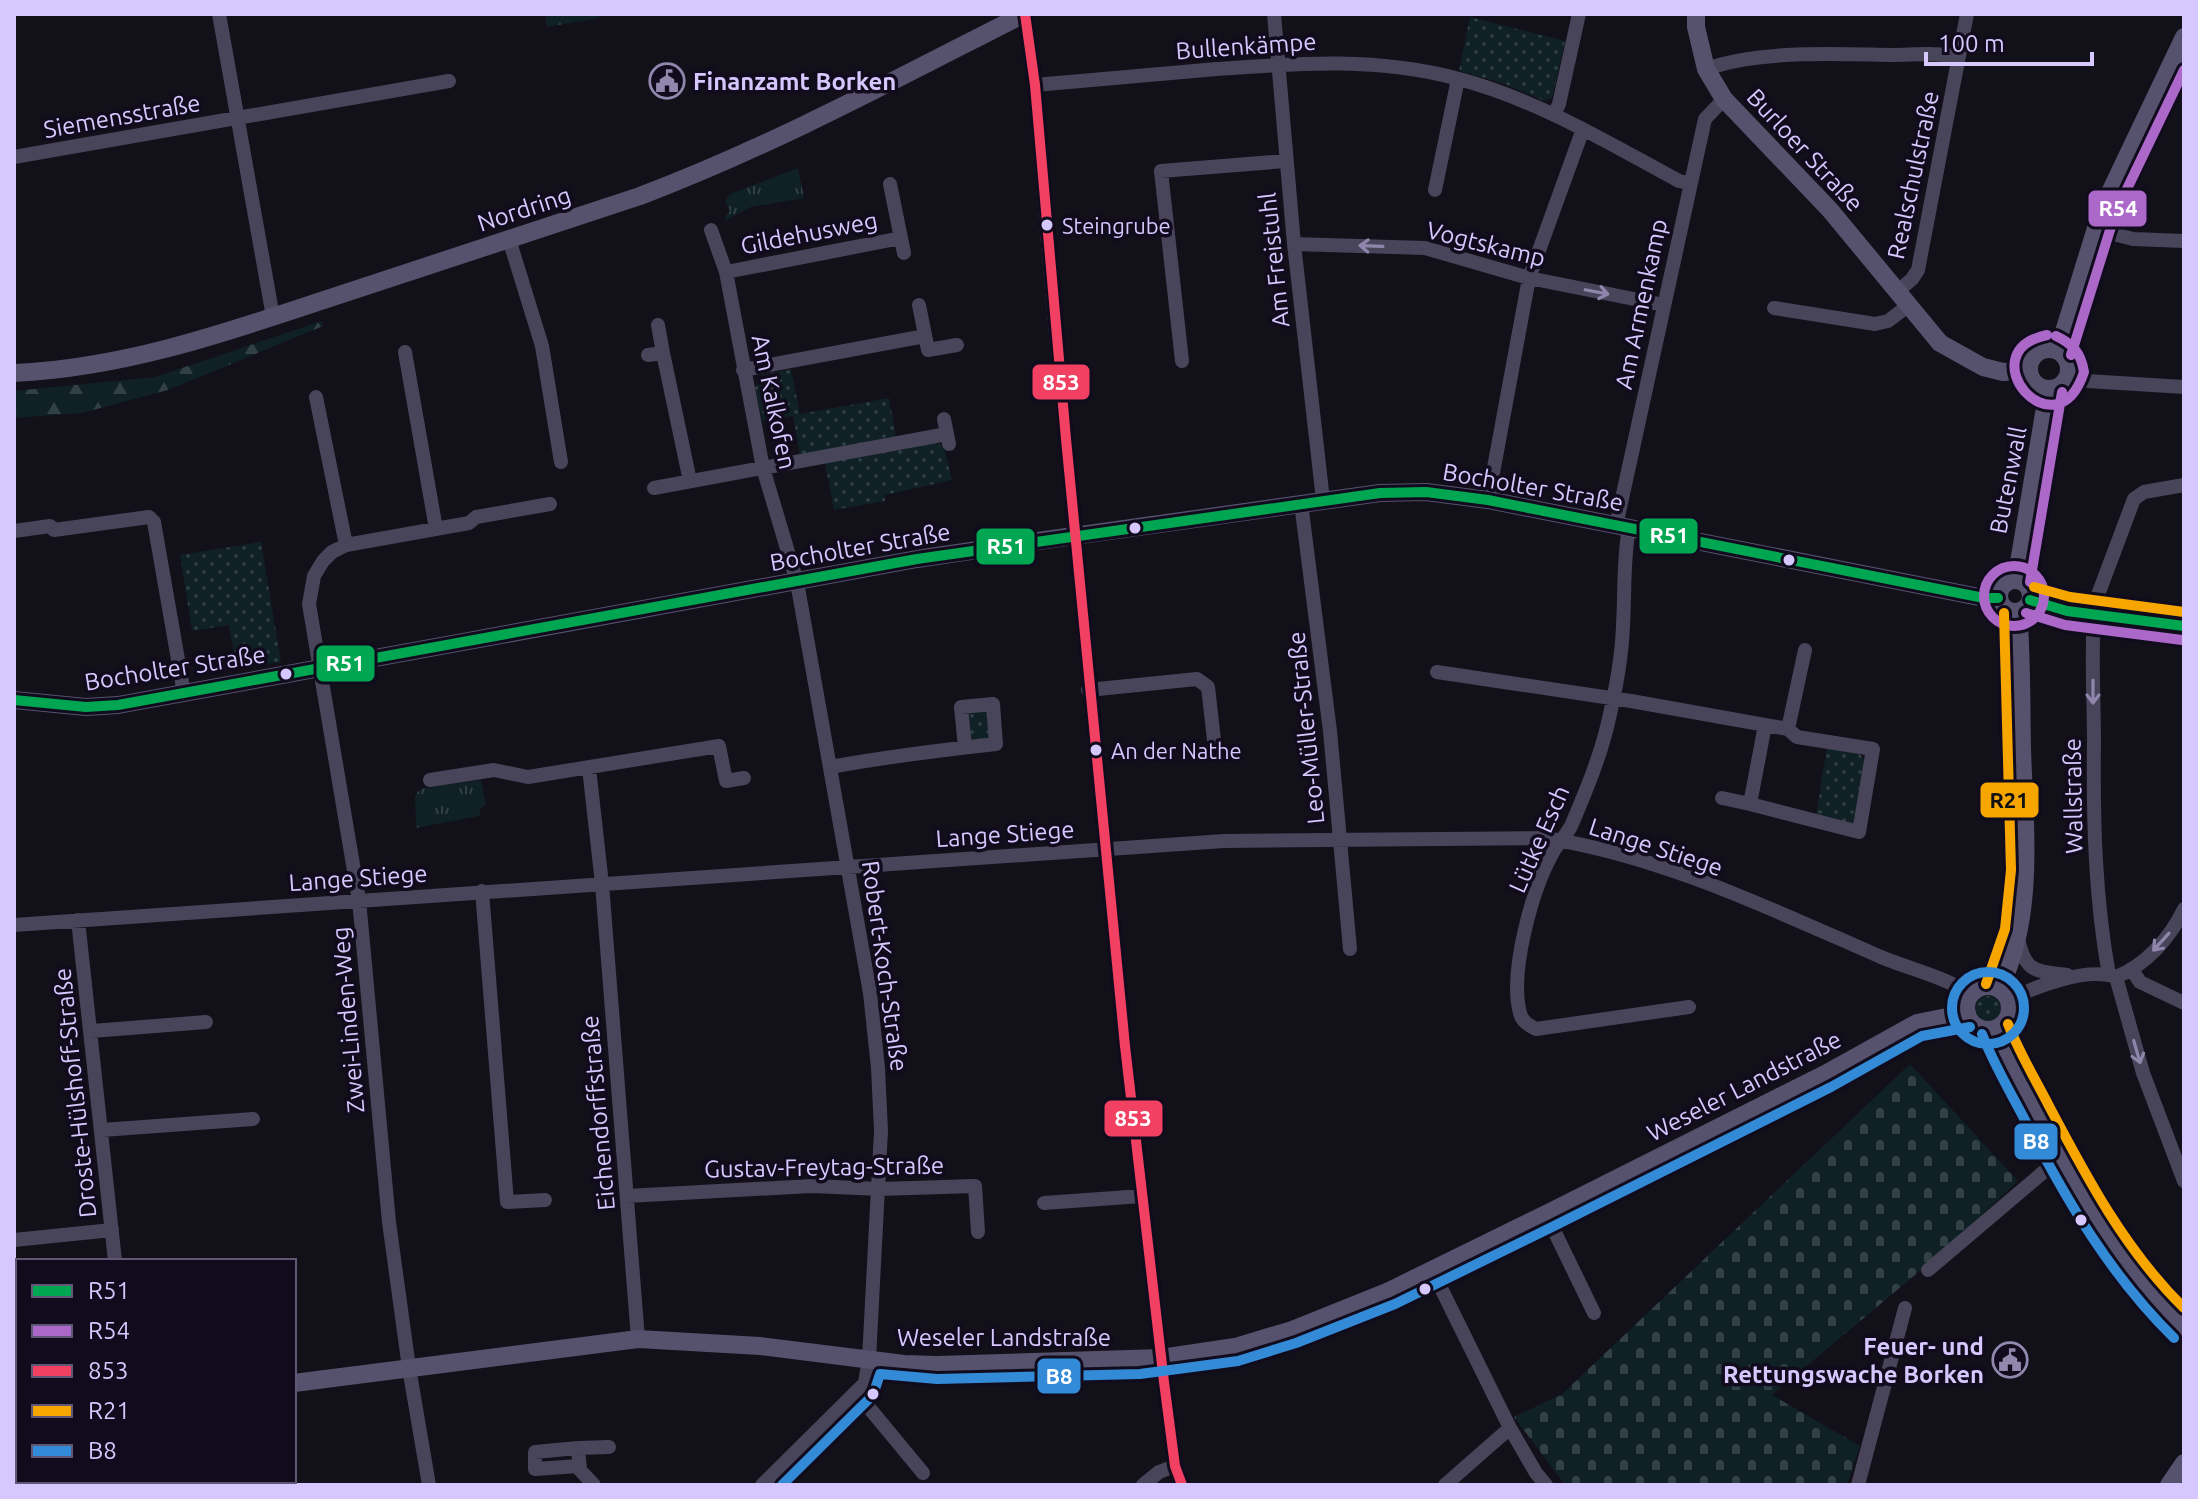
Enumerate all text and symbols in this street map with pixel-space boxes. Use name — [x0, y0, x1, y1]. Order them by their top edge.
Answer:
scale bar — [1926, 16, 2092, 66]
street label: Bullenkämpe — [1175, 28, 1317, 64]
text: 100 m — [1938, 30, 2005, 57]
public building icon: Finanzamt Borken — [648, 62, 686, 100]
place label: Finanzamt Borken — [693, 68, 896, 95]
street label: Burloer Straße — [1741, 83, 1869, 217]
street label: Siemensstraße — [42, 89, 202, 143]
street label: Realschulstraße — [1882, 89, 1944, 261]
street label: Nordring — [474, 181, 574, 237]
line badge: R54 — [2087, 189, 2148, 228]
street label: Am Freistuhl — [1253, 191, 1295, 329]
text: R54 — [2098, 195, 2138, 220]
street label: Gildehusweg — [738, 207, 880, 259]
place label: Steingrube — [1062, 213, 1171, 238]
street label: Vogtskamp — [1424, 216, 1548, 272]
street label: Am Armenkamp — [1610, 216, 1672, 392]
marker: Steingrube — [1039, 217, 1055, 233]
one-way arrow — [1358, 239, 1385, 254]
one-way arrow — [1583, 285, 1609, 300]
street label: Am Kalkofen — [747, 332, 801, 472]
line badge: 853 — [1031, 363, 1091, 401]
text: 853 — [1042, 369, 1080, 394]
street label: Butenwall — [1984, 424, 2032, 536]
street label: Bocholter Straße — [1441, 458, 1625, 516]
line badge: R51 — [1638, 517, 1699, 555]
street label: Bocholter Straße — [768, 518, 952, 576]
unlabelled marker — [1127, 520, 1143, 536]
text: R51 — [1649, 522, 1689, 547]
line badge: R51 — [975, 527, 1036, 566]
text: R51 — [986, 533, 1026, 558]
unlabelled marker — [1781, 552, 1797, 568]
street label: Leo-Müller-Straße — [1282, 630, 1330, 826]
street label: Bocholter Straße — [83, 640, 267, 696]
line badge: R51 — [315, 644, 376, 683]
text: R51 — [325, 650, 365, 675]
unlabelled marker — [278, 666, 294, 682]
one-way arrow — [2085, 678, 2101, 705]
place label: An der Nathe — [1111, 738, 1242, 763]
street label: Wallstraße — [2058, 738, 2088, 854]
marker: An der Nathe — [1088, 742, 1104, 758]
street label: Lütke Esch — [1503, 781, 1575, 897]
line badge: R21 — [1979, 781, 2040, 819]
text: R21 — [1989, 787, 2029, 812]
street label: Lange Stiege — [1586, 813, 1726, 881]
street label: Lange Stiege — [935, 816, 1075, 852]
street label: Robert-Koch-Straße — [857, 859, 913, 1073]
street label: Lange Stiege — [288, 860, 428, 896]
street label: Zwei-Linden-Weg — [326, 926, 370, 1114]
one-way arrow — [2152, 932, 2170, 952]
street label: Droste-Hülshoff-Straße — [48, 967, 102, 1219]
street label: Eichendorffstraße — [576, 1014, 620, 1212]
street label: Weseler Landstraße — [1642, 1025, 1846, 1147]
one-way arrow — [2130, 1039, 2145, 1065]
line badge: 853 — [1103, 1099, 1164, 1138]
text: 853 — [1114, 1105, 1152, 1130]
line badge: B8 — [2013, 1122, 2059, 1161]
text: B8 — [2023, 1128, 2050, 1153]
street label: Gustav-Freytag-Straße — [704, 1151, 944, 1183]
unlabelled marker — [2073, 1212, 2089, 1228]
legend — [16, 1259, 296, 1483]
text: R51 — [88, 1277, 130, 1304]
unlabelled marker — [1417, 1281, 1433, 1297]
text: R54 — [88, 1317, 130, 1344]
street label: Weseler Landstraße — [897, 1324, 1111, 1351]
place label: Feuer- und Rettungswache Borken — [1723, 1333, 1984, 1388]
public building icon: Feuer- und Rettungswache Borken — [1991, 1341, 2029, 1379]
text: 853 — [88, 1357, 129, 1384]
line badge: B8 — [1036, 1357, 1082, 1395]
text: B8 — [1046, 1363, 1073, 1388]
unlabelled marker — [865, 1386, 881, 1402]
text: R21 — [88, 1397, 130, 1424]
text: B8 — [88, 1437, 117, 1464]

